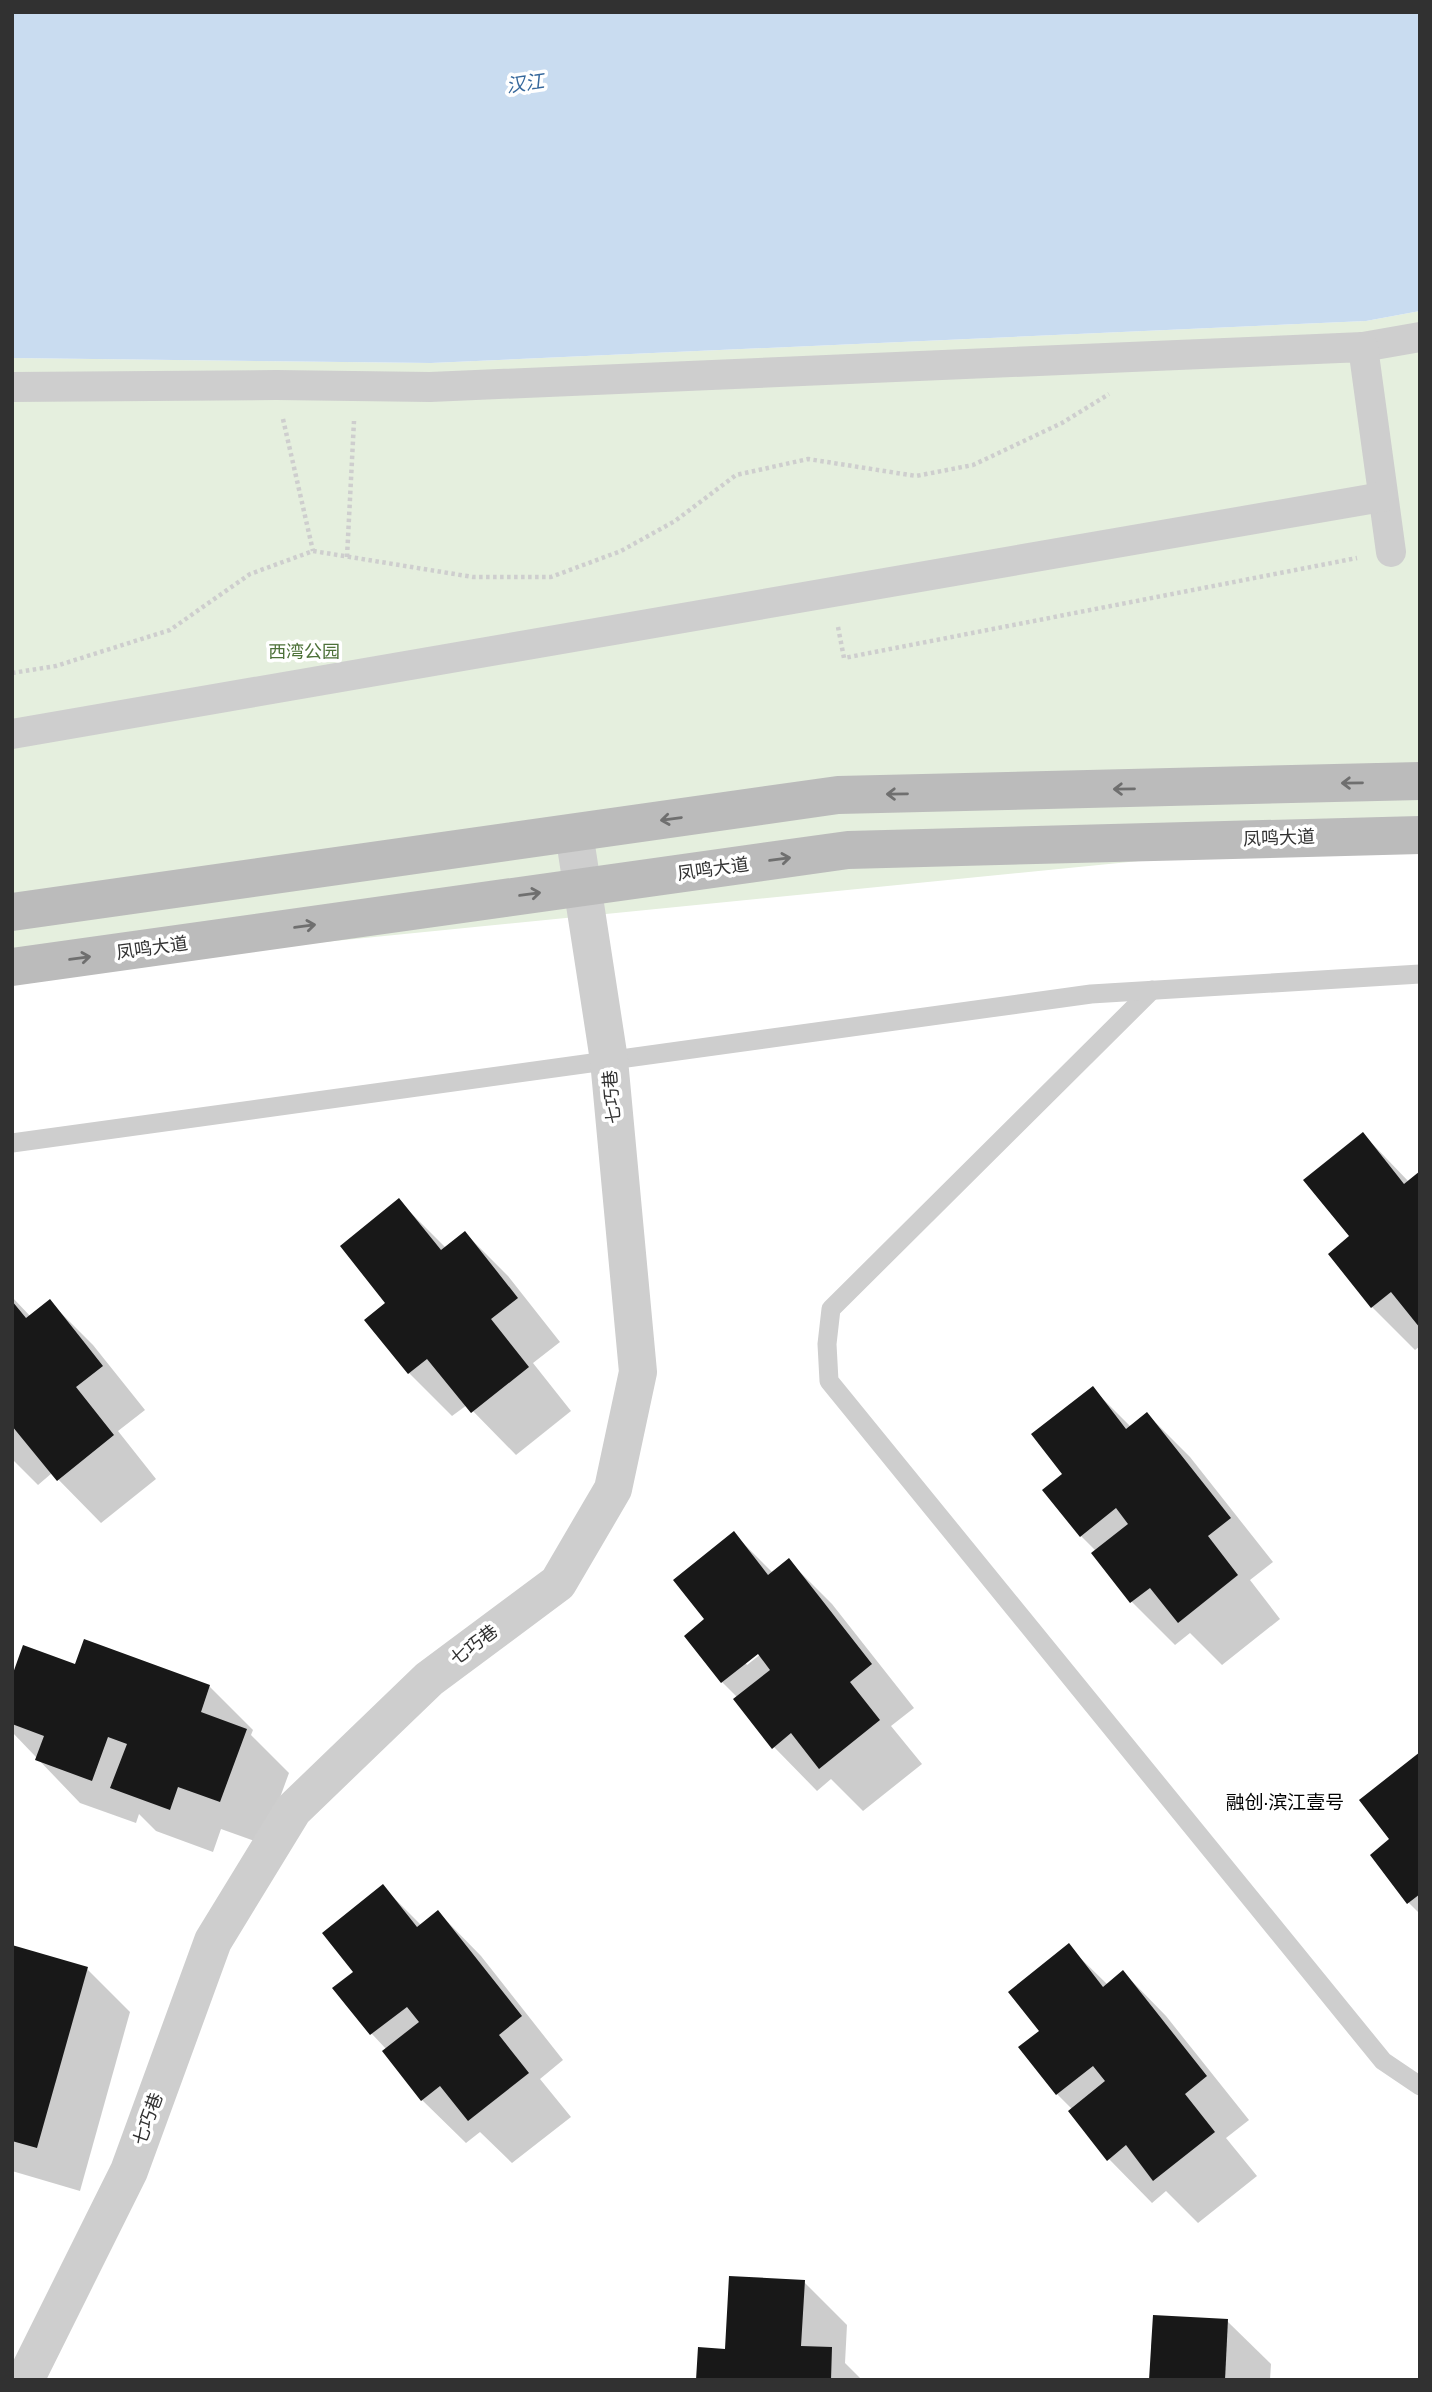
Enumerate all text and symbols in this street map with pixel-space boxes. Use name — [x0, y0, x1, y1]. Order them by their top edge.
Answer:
water label: 汉江 — [505, 68, 548, 100]
park label: 西湾公园 — [268, 640, 340, 664]
one-way arrow — [1340, 776, 1363, 790]
one-way arrow — [1113, 782, 1136, 795]
one-way arrow — [885, 787, 908, 801]
one-way arrow — [660, 813, 683, 826]
street label: 凤鸣大道 — [1243, 825, 1315, 851]
street label: 凤鸣大道 — [676, 852, 750, 886]
one-way arrow — [768, 853, 791, 866]
one-way arrow — [519, 888, 541, 901]
one-way arrow — [293, 919, 316, 932]
street label: 凤鸣大道 — [115, 931, 189, 965]
one-way arrow — [68, 951, 91, 964]
street label: 七巧巷 — [598, 1069, 626, 1125]
street label: 七巧巷 — [445, 1619, 503, 1671]
district label: 融创·滨江壹号 — [1226, 1790, 1344, 1816]
street label: 七巧巷 — [127, 2090, 169, 2148]

